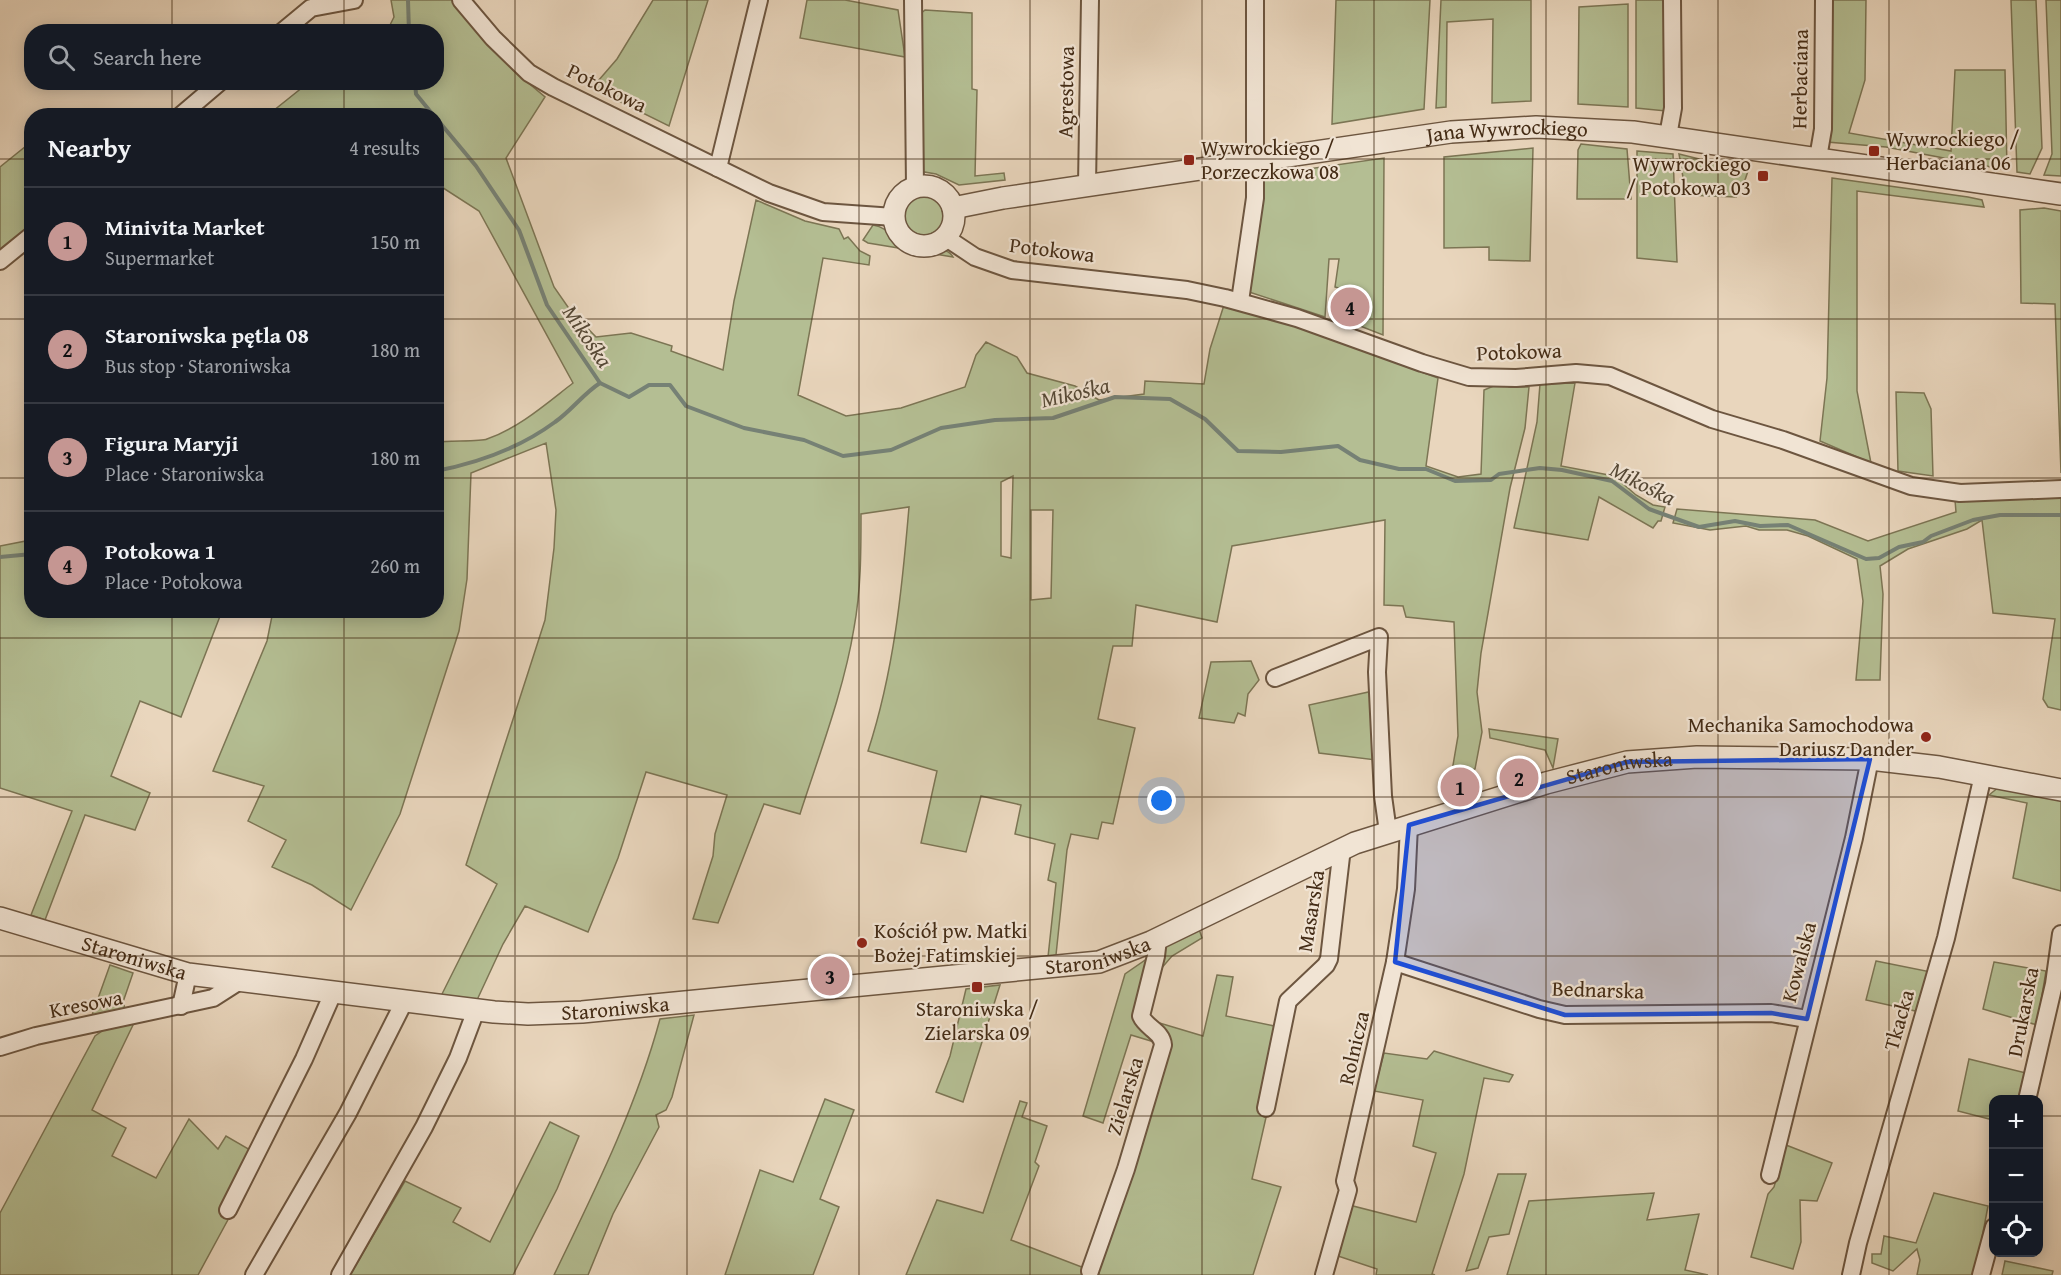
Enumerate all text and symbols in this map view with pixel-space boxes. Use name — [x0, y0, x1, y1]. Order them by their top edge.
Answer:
search box — [24, 24, 444, 90]
street label: Herbaciana — [1783, 29, 1816, 129]
icon: search — [45, 41, 78, 74]
text: Search here — [93, 41, 202, 73]
street label: Agrestowa — [1049, 46, 1082, 138]
street label: Potokowa — [562, 55, 652, 120]
street label: Jana Wywrockiego — [1421, 111, 1589, 151]
place label: Wywrockiego / Herbaciana 06 — [1886, 123, 2019, 178]
text: Nearby — [48, 128, 131, 167]
place label: Wywrockiego / Porzeczkowa 08 — [1201, 132, 1339, 187]
text: 4 results — [349, 133, 420, 162]
marker: Wywrockiego / Herbaciana 06 — [1867, 144, 1881, 158]
place label: Wywrockiego / Potokowa 03 — [1626, 148, 1751, 203]
marker: Wywrockiego / Porzeczkowa 08 — [1182, 153, 1196, 167]
marker: Wywrockiego / Potokowa 03 — [1756, 169, 1770, 183]
text: Minivita Market — [105, 211, 265, 243]
text: 1 — [62, 227, 73, 256]
text: 150 m — [370, 227, 420, 256]
street label: Potokowa — [1008, 229, 1096, 270]
text: Supermarket — [105, 243, 214, 272]
pin: 4 — [1330, 284, 1370, 330]
water label: Mikośka — [555, 298, 621, 374]
text: Staroniwska pętla 08 — [105, 319, 309, 351]
text: 2 — [62, 335, 73, 364]
text: 180 m — [370, 335, 420, 364]
street label: Potokowa — [1476, 335, 1562, 368]
text: Bus stop · Staroniwska — [105, 351, 291, 380]
water label: Mikośka — [1037, 369, 1113, 415]
text: Figura Maryji — [105, 427, 238, 459]
text: 3 — [62, 443, 73, 472]
text: 180 m — [370, 443, 420, 472]
water label: Mikośka — [1605, 453, 1681, 513]
text: Place · Staroniwska — [105, 459, 264, 488]
text: Potokowa 1 — [105, 535, 216, 567]
text: 4 — [62, 551, 73, 580]
text: 260 m — [370, 551, 420, 580]
text: Place · Potokowa — [105, 567, 242, 596]
place label: Mechanika Samochodowa Dariusz Dander — [1688, 709, 1914, 764]
marker: Mechanika Samochodowa Dariusz Dander — [1919, 730, 1933, 744]
street label: Staroniwska — [1562, 743, 1674, 792]
pin: 2 — [1500, 756, 1538, 800]
pin: 1 — [1440, 764, 1480, 810]
your location — [1147, 786, 1176, 815]
street label: Masarska — [1289, 867, 1332, 954]
place label: Kościół pw. Matki Bożej Fatimskiej — [874, 915, 1028, 970]
street label: Kowalska — [1773, 918, 1824, 1006]
street label: Staroniwska — [78, 927, 191, 988]
street label: Staroniwska — [1044, 928, 1155, 982]
marker: Kościół pw. Matki Bożej Fatimskiej — [855, 936, 869, 950]
pin: 3 — [810, 954, 850, 998]
street label: Drukarska — [1999, 964, 2046, 1060]
street label: Bednarska — [1551, 972, 1645, 1007]
marker: Staroniwska / Zielarska 09 — [970, 980, 984, 994]
street label: Kresowa — [47, 981, 125, 1026]
street label: Tkacka — [1875, 986, 1922, 1054]
street label: Staroniwska — [561, 988, 671, 1028]
place label: Staroniwska / Zielarska 09 — [916, 993, 1038, 1048]
street label: Rolnicza — [1330, 1008, 1377, 1088]
street label: Zielarska — [1098, 1053, 1151, 1139]
map controls — [1989, 1095, 2043, 1257]
button: + — [1989, 1095, 2043, 1149]
button: − — [1989, 1149, 2043, 1203]
button: locate — [1989, 1203, 2043, 1257]

